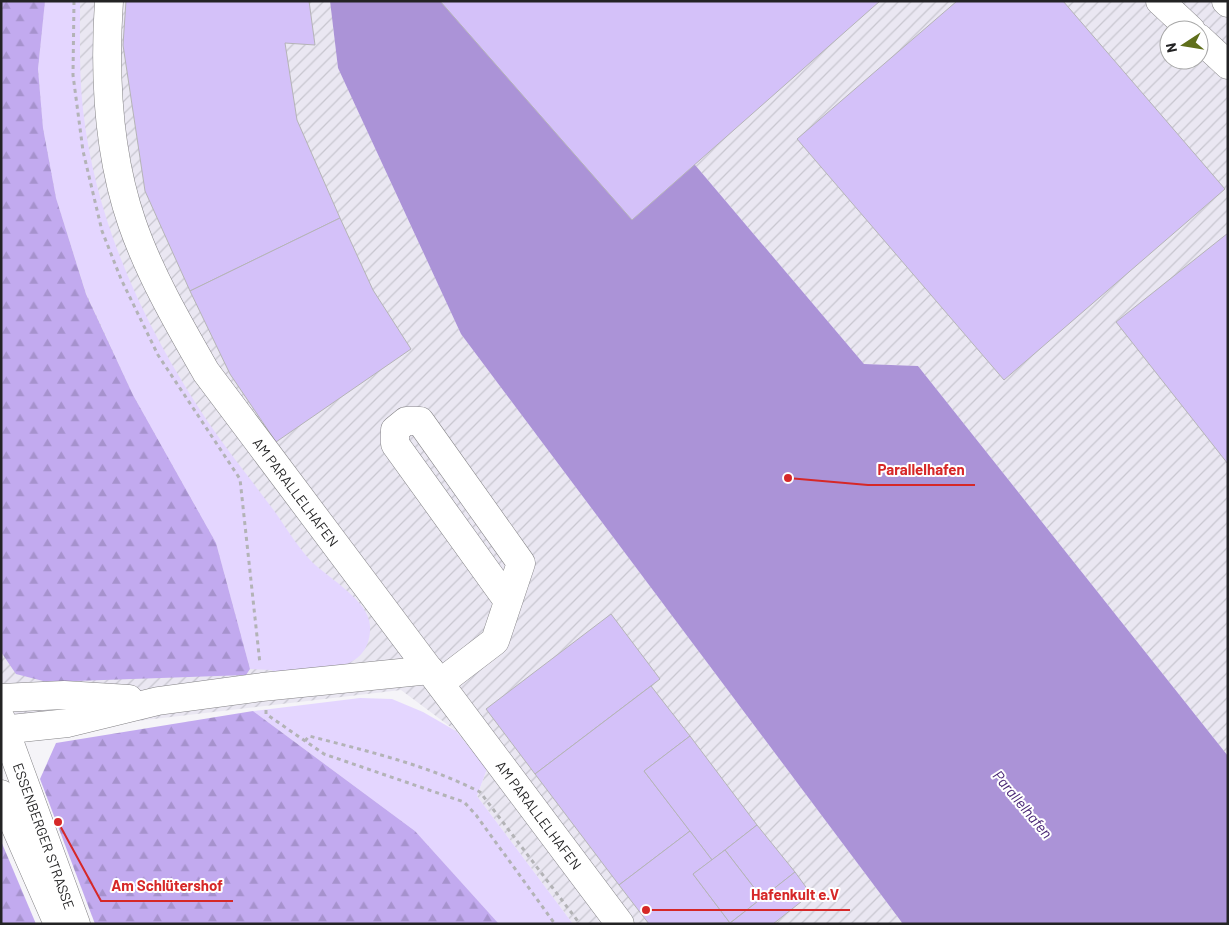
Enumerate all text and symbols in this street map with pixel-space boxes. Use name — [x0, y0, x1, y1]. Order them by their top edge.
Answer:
north arrow — [1159, 20, 1209, 70]
text: N — [1162, 41, 1180, 54]
street label: AM PARALLELHAFEN — [250, 434, 342, 550]
callout: Parallelhafen — [868, 455, 975, 485]
text: Parallelhafen — [877, 460, 965, 478]
street label: AM PARALLELHAFEN — [493, 757, 585, 873]
street label: ESSENBERGER STRASSE — [10, 760, 78, 912]
water label: Parallelhafen — [989, 766, 1057, 842]
callout: Am Schlütershof — [101, 871, 233, 901]
text: Am Schlütershof — [111, 876, 223, 894]
callout: Hafenkult e.V — [741, 880, 850, 910]
text: Hafenkult e.V — [751, 885, 839, 903]

